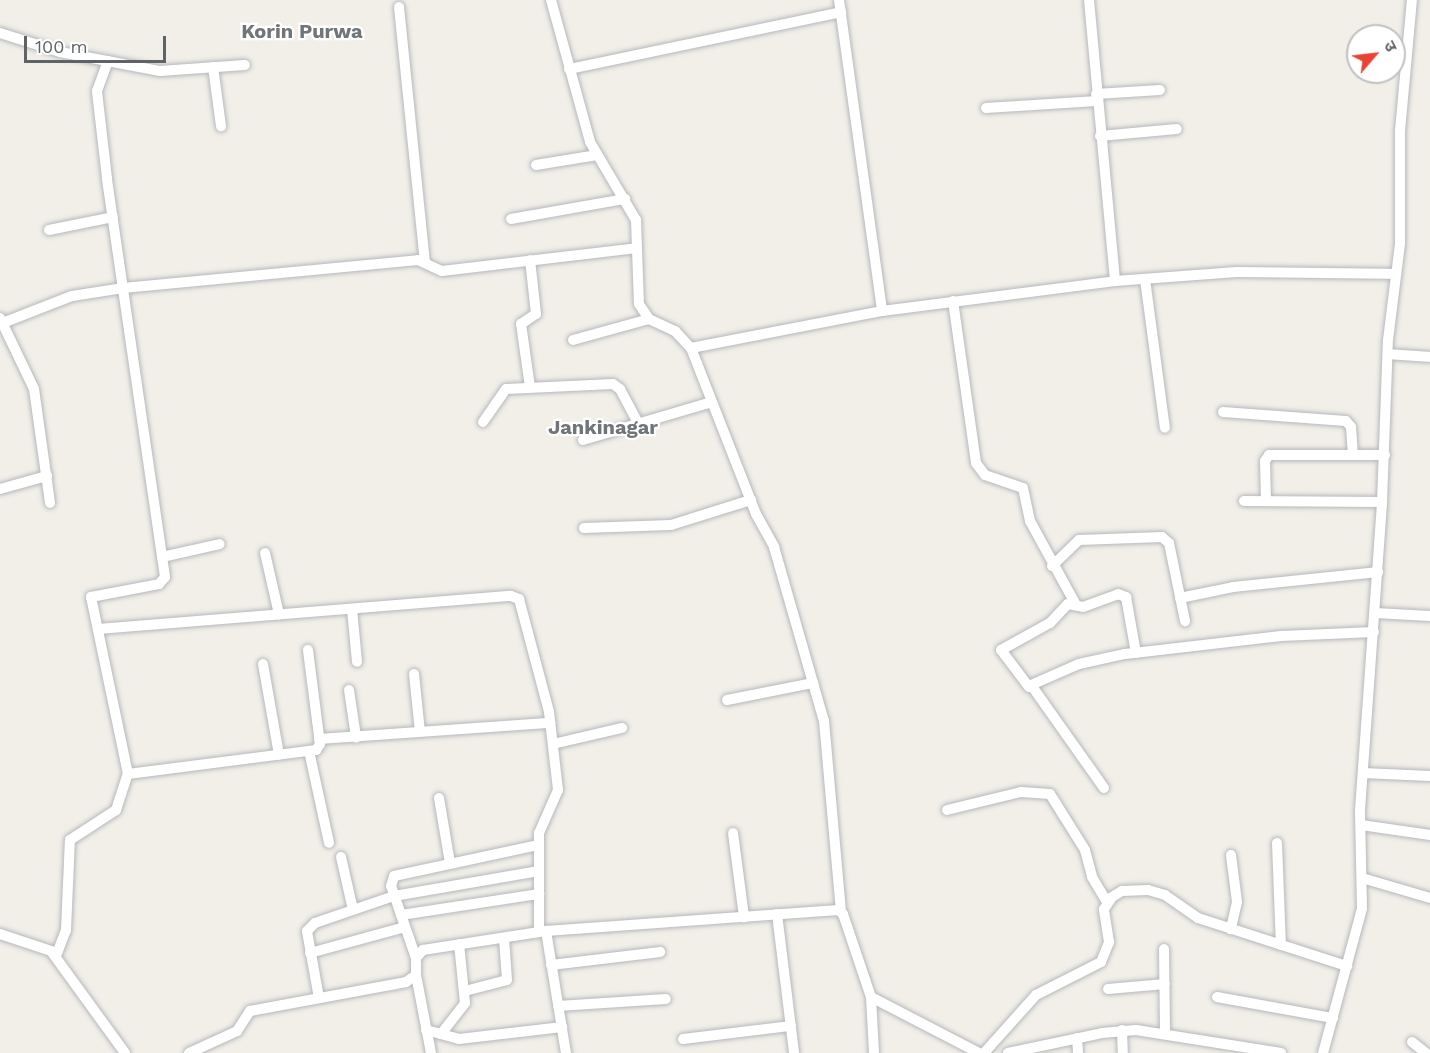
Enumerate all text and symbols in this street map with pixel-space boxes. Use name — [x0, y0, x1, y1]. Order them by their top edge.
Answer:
district label: Korin Purwa — [241, 19, 363, 43]
scale bar — [27, 24, 170, 62]
north arrow — [1346, 24, 1406, 84]
text: 100 m — [35, 36, 88, 57]
text: उ — [1380, 38, 1401, 55]
district label: Jankinagar — [548, 415, 658, 439]

